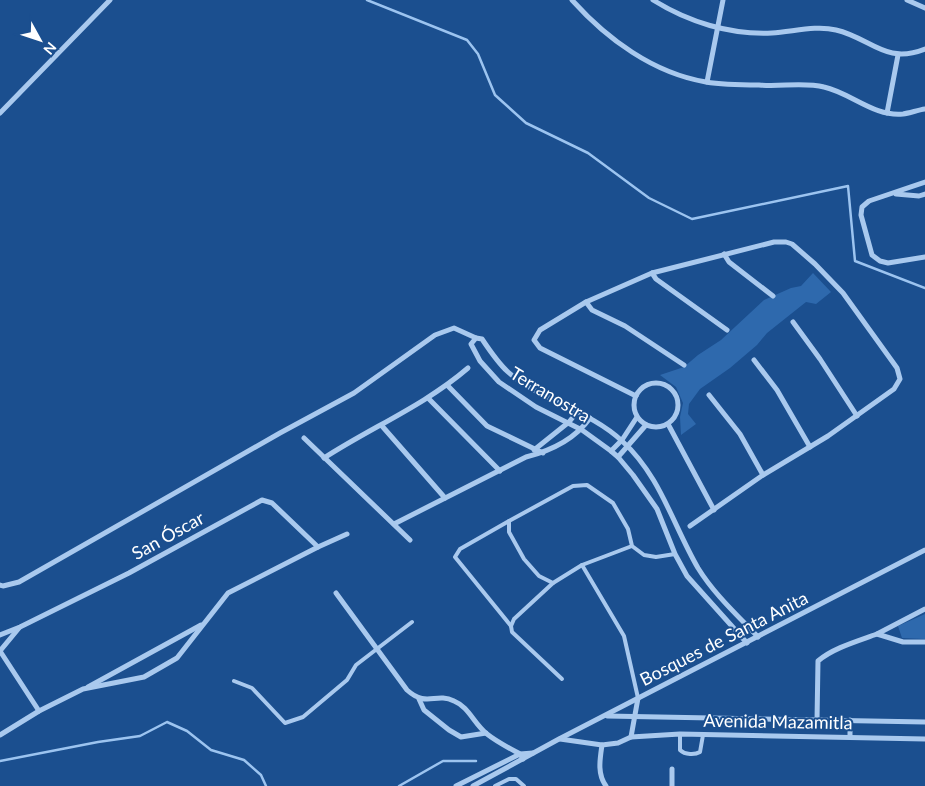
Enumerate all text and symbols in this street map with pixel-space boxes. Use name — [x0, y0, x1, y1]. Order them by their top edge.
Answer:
north arrow — [15, 15, 65, 65]
text: N — [40, 39, 60, 58]
street label: Terranostra — [506, 362, 595, 427]
street label: San Óscar — [127, 506, 208, 564]
street label: Bosques de Santa Anita — [636, 586, 811, 690]
street label: Avenida Mazamitla — [703, 709, 853, 733]

